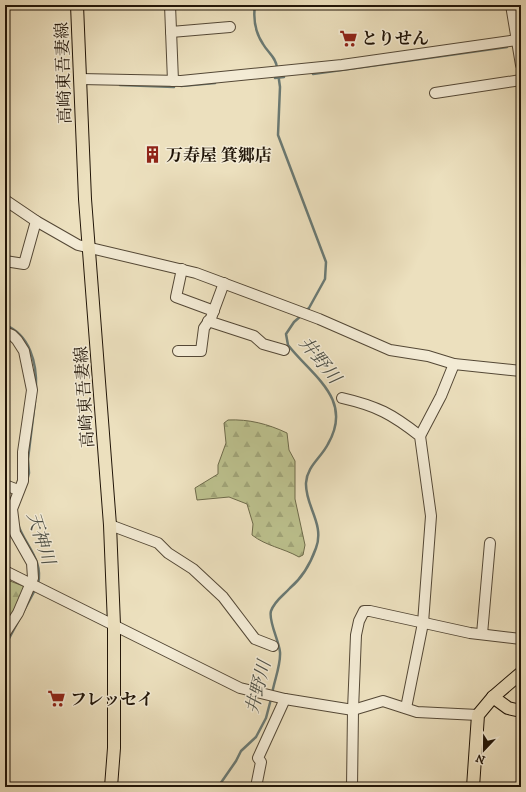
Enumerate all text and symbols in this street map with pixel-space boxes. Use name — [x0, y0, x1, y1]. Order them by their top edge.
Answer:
street label: 高崎東吾妻線 — [51, 22, 77, 124]
supermarket icon: とりせん — [338, 28, 358, 48]
place label: とりせん — [361, 28, 429, 50]
building icon: 万寿屋 箕郷店 — [143, 145, 163, 165]
place label: 万寿屋 箕郷店 — [166, 145, 272, 167]
water label: 井野川 — [294, 333, 346, 390]
street label: 高崎東吾妻線 — [70, 345, 100, 449]
water label: 天神川 — [21, 509, 59, 569]
water label: 井野川 — [242, 656, 277, 716]
supermarket icon: フレッセイ — [47, 689, 67, 709]
place label: フレッセイ — [70, 689, 154, 711]
north arrow — [464, 730, 504, 770]
text: N — [474, 750, 487, 767]

